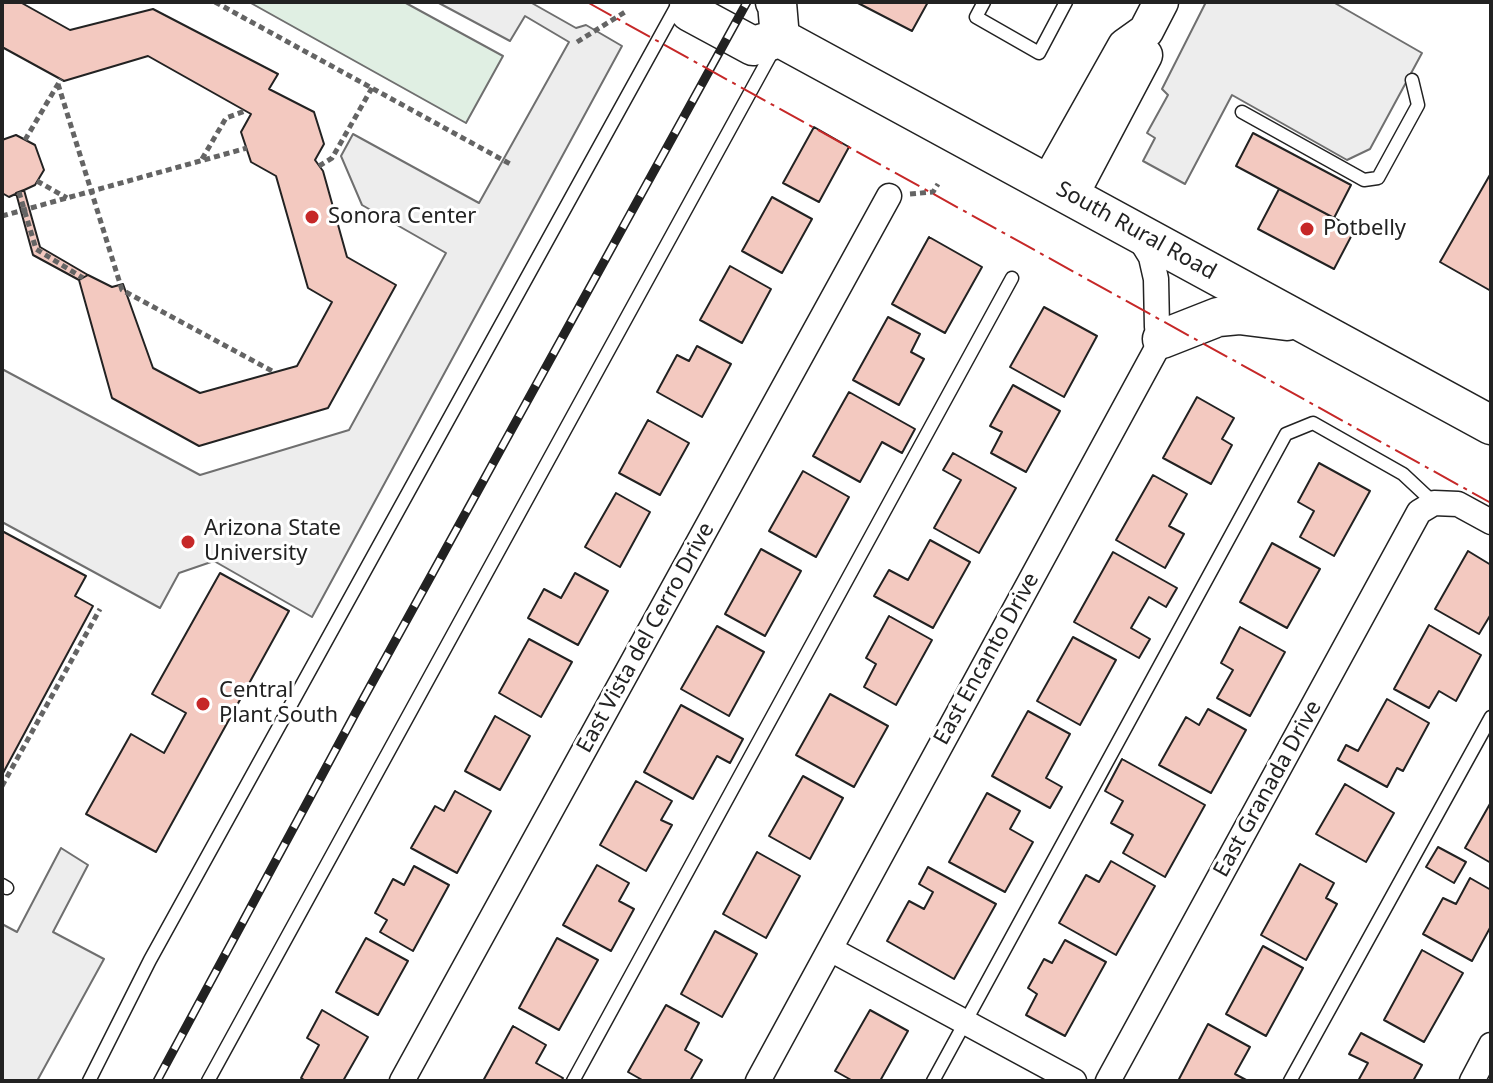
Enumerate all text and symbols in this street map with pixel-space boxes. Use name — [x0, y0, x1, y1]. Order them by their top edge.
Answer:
street label: South Rural Road — [1051, 176, 1221, 286]
place label: Sonora Center — [328, 204, 476, 230]
marker: Sonora Center — [303, 208, 321, 226]
place label: Potbelly — [1323, 216, 1406, 242]
marker: Potbelly — [1298, 220, 1316, 238]
place label: Arizona State University — [204, 516, 341, 568]
street label: East Vista del Cerro Drive — [572, 518, 720, 758]
marker: Arizona State University — [179, 533, 197, 551]
street label: East Encanto Drive — [929, 568, 1045, 750]
place label: Central Plant South — [219, 678, 338, 730]
marker: Central Plant South — [194, 695, 212, 713]
street label: East Granada Drive — [1209, 696, 1327, 882]

